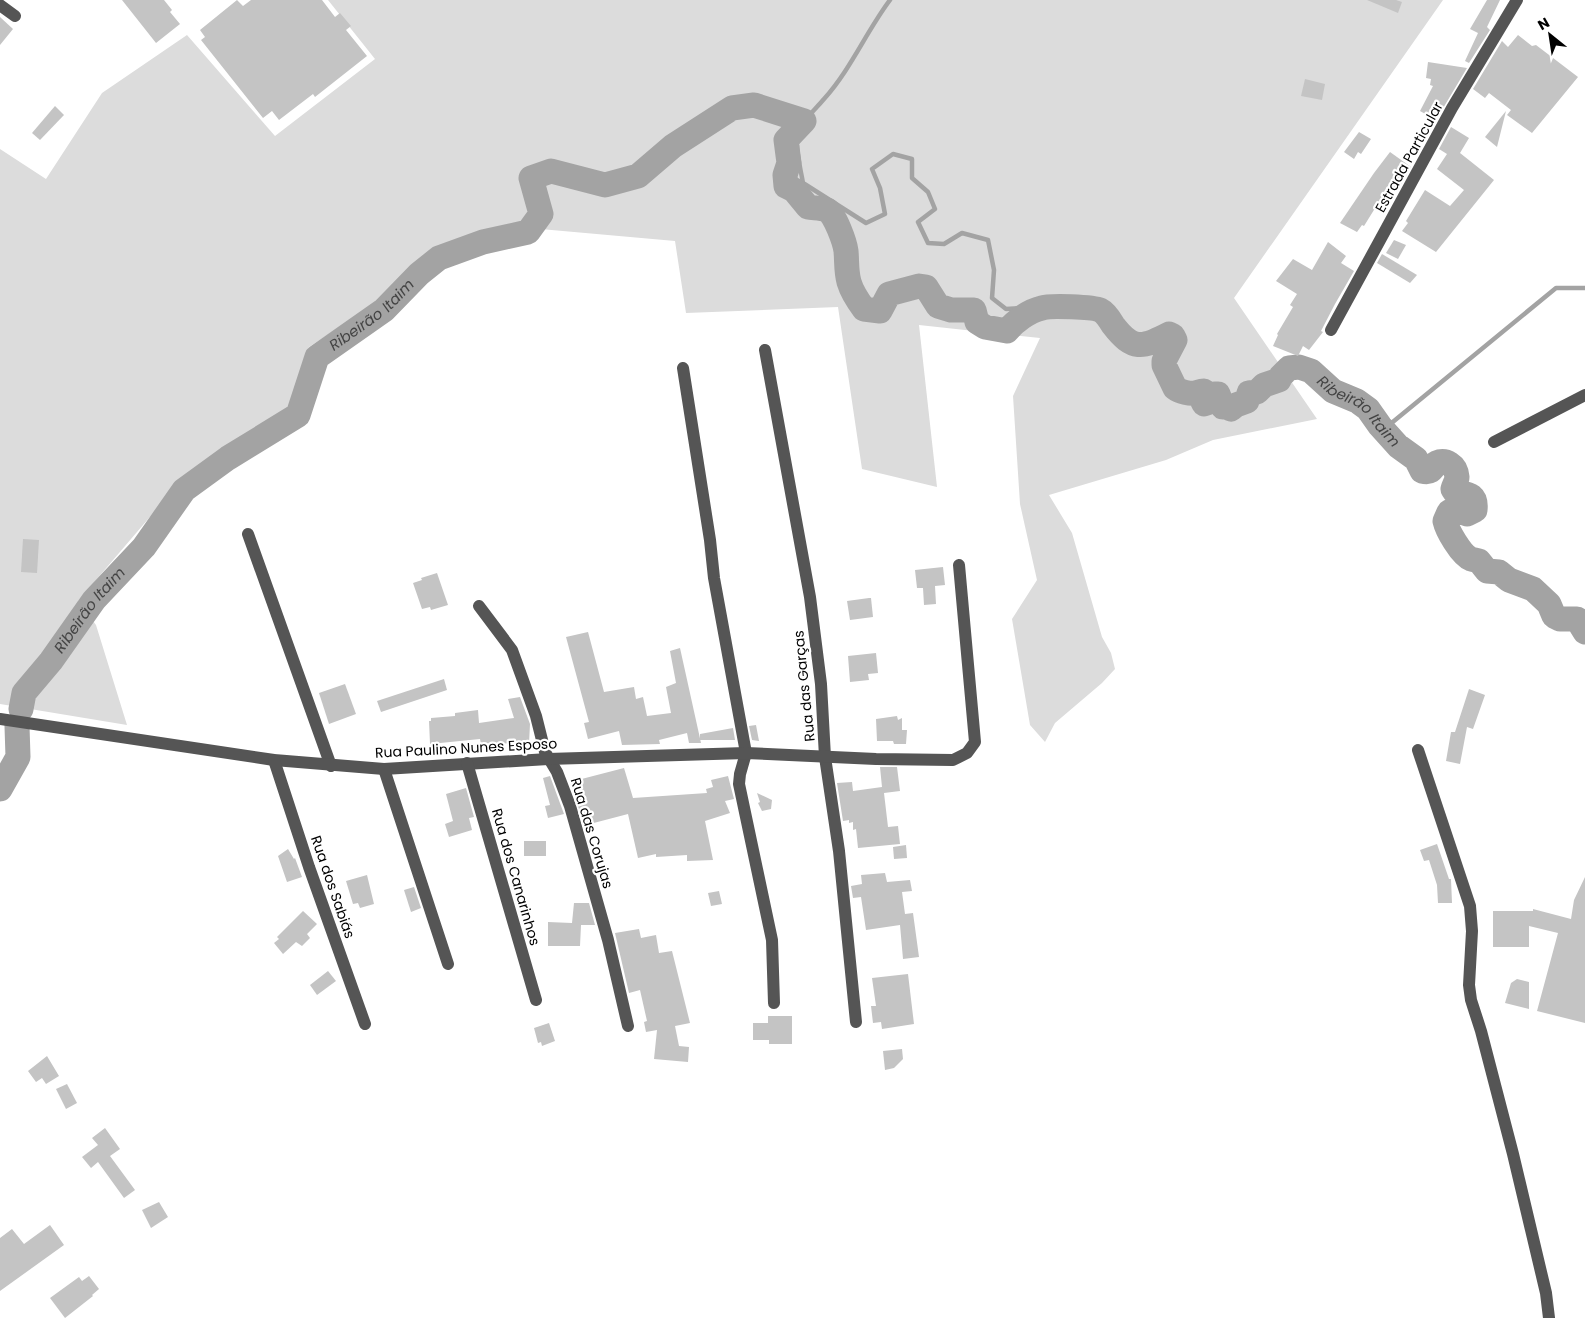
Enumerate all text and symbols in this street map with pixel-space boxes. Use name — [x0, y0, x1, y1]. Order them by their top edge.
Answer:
north arrow — [1525, 10, 1575, 60]
text: N — [1534, 12, 1553, 35]
street label: Estrada Particular — [1370, 98, 1448, 216]
water label: Ribeirão Itaim — [325, 274, 419, 355]
water label: Ribeirão Itaim — [1313, 370, 1405, 452]
water label: Ribeirão Itaim — [49, 562, 130, 657]
street label: Rua das Garças — [788, 630, 820, 742]
street label: Rua Paulino Nunes Esposo — [374, 733, 558, 763]
street label: Rua das Corujas — [566, 775, 618, 891]
street label: Rua dos Canarinhos — [487, 806, 545, 948]
street label: Rua dos Sabiás — [306, 833, 360, 941]

